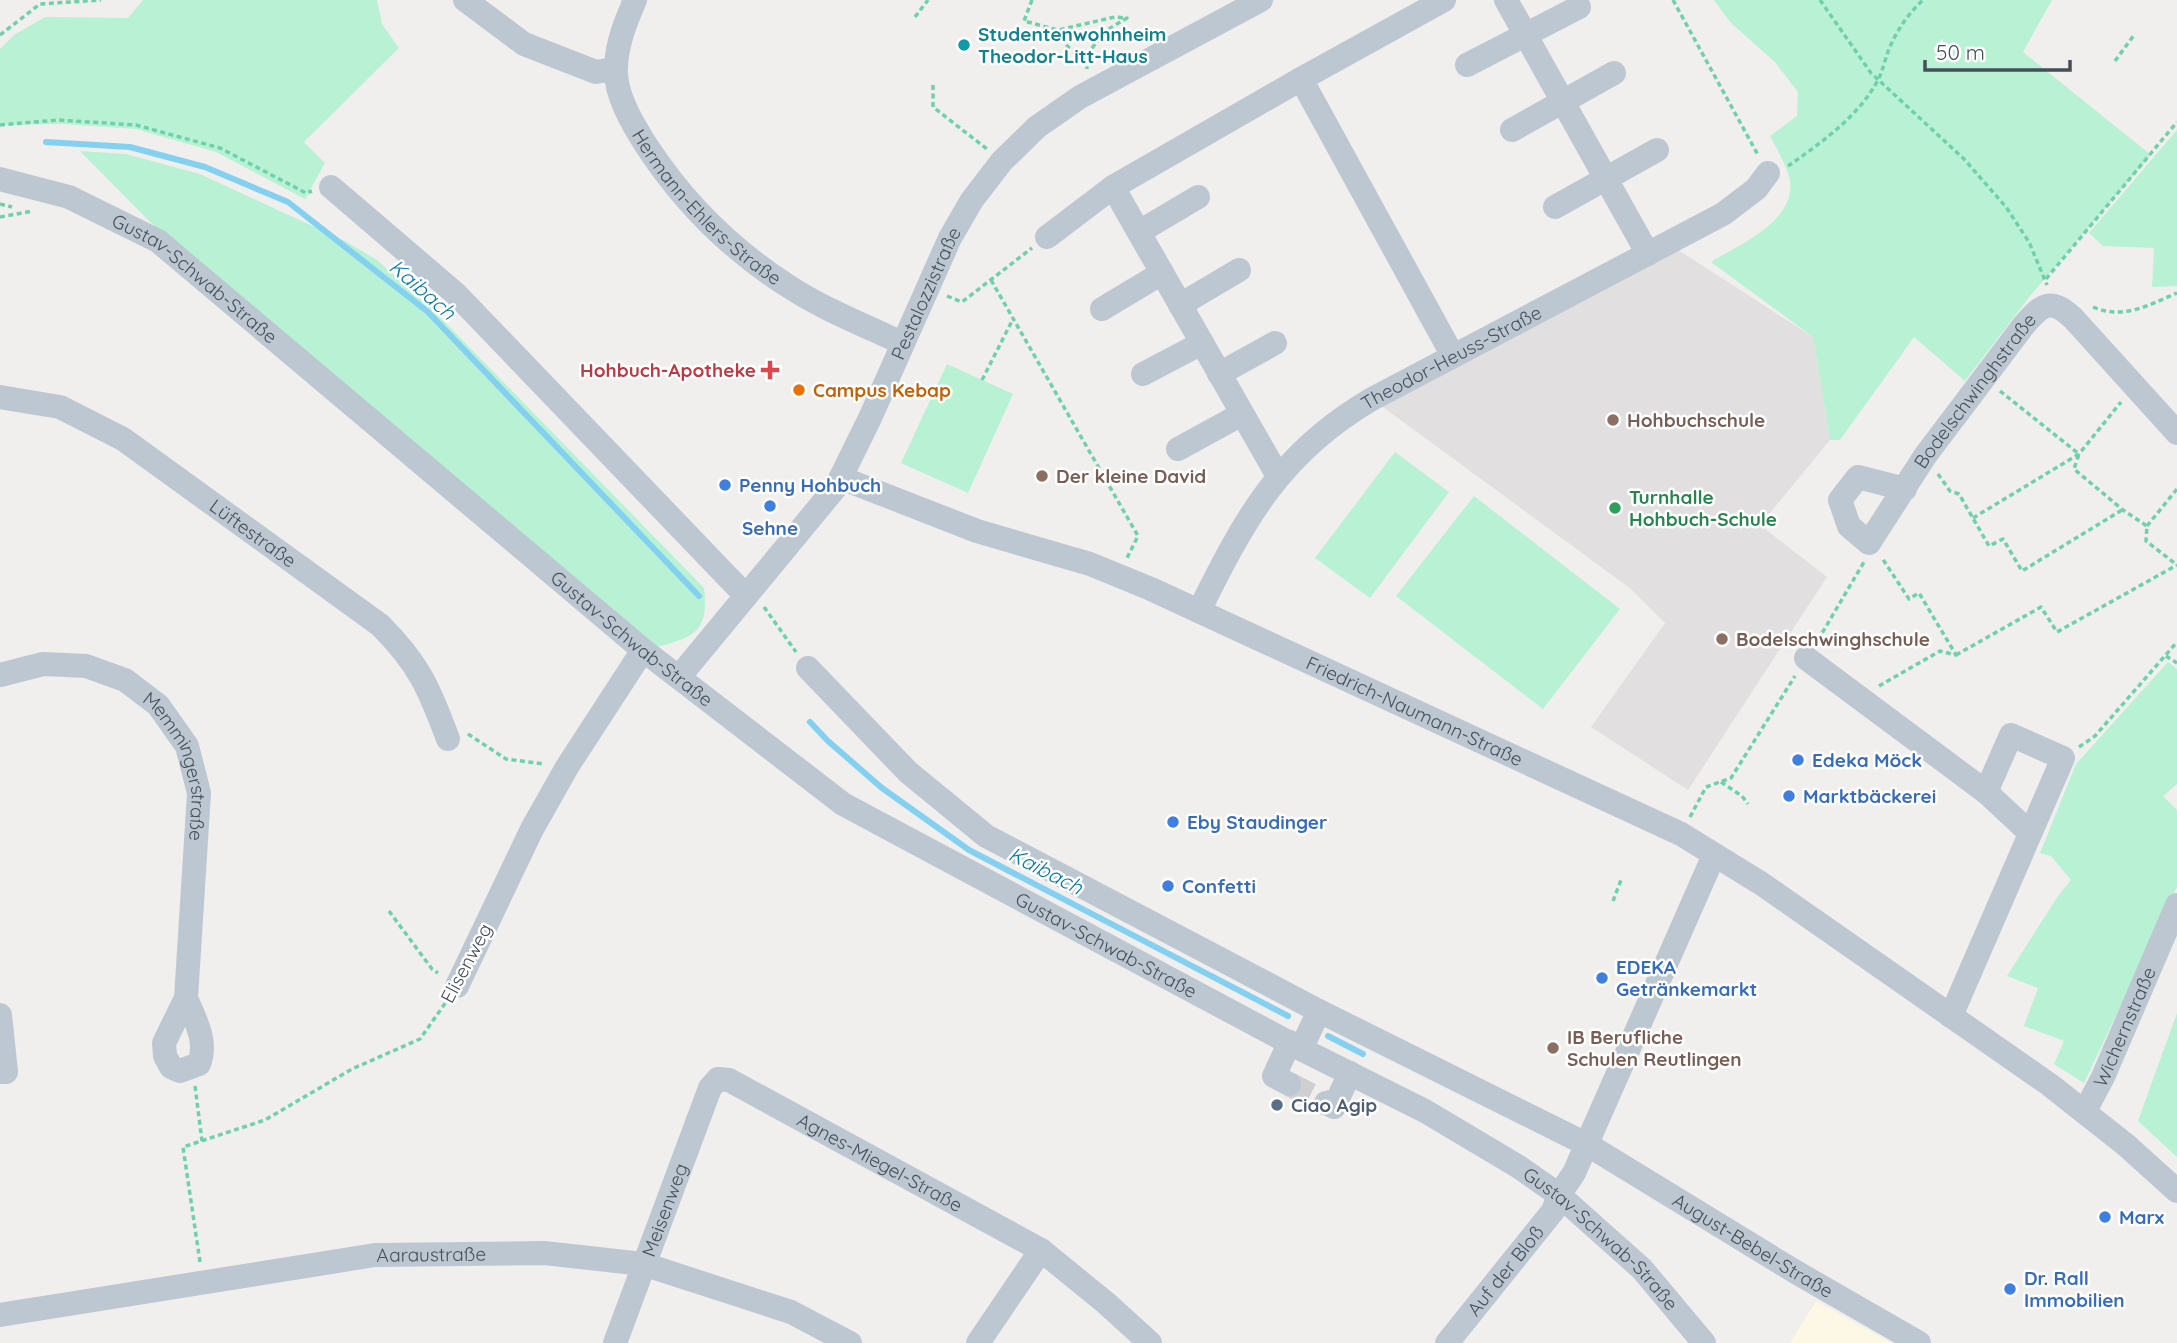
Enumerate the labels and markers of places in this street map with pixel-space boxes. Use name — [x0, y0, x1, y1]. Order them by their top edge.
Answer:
place label: Studentenwohnheim Theodor-Litt-Haus — [978, 22, 1166, 68]
marker: Studentenwohnheim Theodor-Litt-Haus — [956, 37, 972, 53]
place label: Hohbuch-Apotheke — [580, 358, 756, 382]
marker: Hohbuch-Apotheke — [762, 362, 778, 378]
place label: Campus Kebap — [813, 378, 951, 402]
marker: Campus Kebap — [791, 382, 807, 398]
place label: Hohbuchschule — [1627, 408, 1765, 432]
marker: Hohbuchschule — [1605, 412, 1621, 428]
place label: Der kleine David — [1056, 464, 1206, 488]
marker: Der kleine David — [1034, 468, 1050, 484]
place label: Penny Hohbuch — [739, 473, 881, 497]
marker: Penny Hohbuch — [717, 477, 733, 493]
place label: Turnhalle Hohbuch-Schule — [1629, 485, 1777, 531]
marker: Sehne — [762, 498, 778, 514]
marker: Turnhalle Hohbuch-Schule — [1607, 500, 1623, 516]
place label: Sehne — [742, 516, 798, 540]
place label: Bodelschwinghschule — [1736, 627, 1930, 651]
marker: Bodelschwinghschule — [1714, 631, 1730, 647]
place label: Edeka Möck — [1812, 748, 1922, 772]
marker: Edeka Möck — [1790, 752, 1806, 768]
place label: Marktbäckerei — [1803, 784, 1936, 808]
marker: Marktbäckerei — [1781, 788, 1797, 804]
place label: Eby Staudinger — [1187, 810, 1327, 834]
marker: Eby Staudinger — [1165, 814, 1181, 830]
place label: Confetti — [1182, 874, 1256, 898]
marker: Confetti — [1160, 878, 1176, 894]
place label: EDEKA Getränkemarkt — [1616, 955, 1757, 1001]
marker: EDEKA Getränkemarkt — [1594, 970, 1610, 986]
place label: IB Berufliche Schulen Reutlingen — [1567, 1025, 1742, 1071]
marker: IB Berufliche Schulen Reutlingen — [1545, 1040, 1561, 1056]
place label: Ciao Agip — [1291, 1093, 1377, 1117]
marker: Ciao Agip — [1269, 1097, 1285, 1113]
place label: Marx — [2119, 1205, 2164, 1229]
marker: Marx — [2097, 1209, 2113, 1225]
place label: Dr. Rall Immobilien — [2024, 1266, 2125, 1312]
marker: Dr. Rall Immobilien — [2002, 1281, 2018, 1297]

